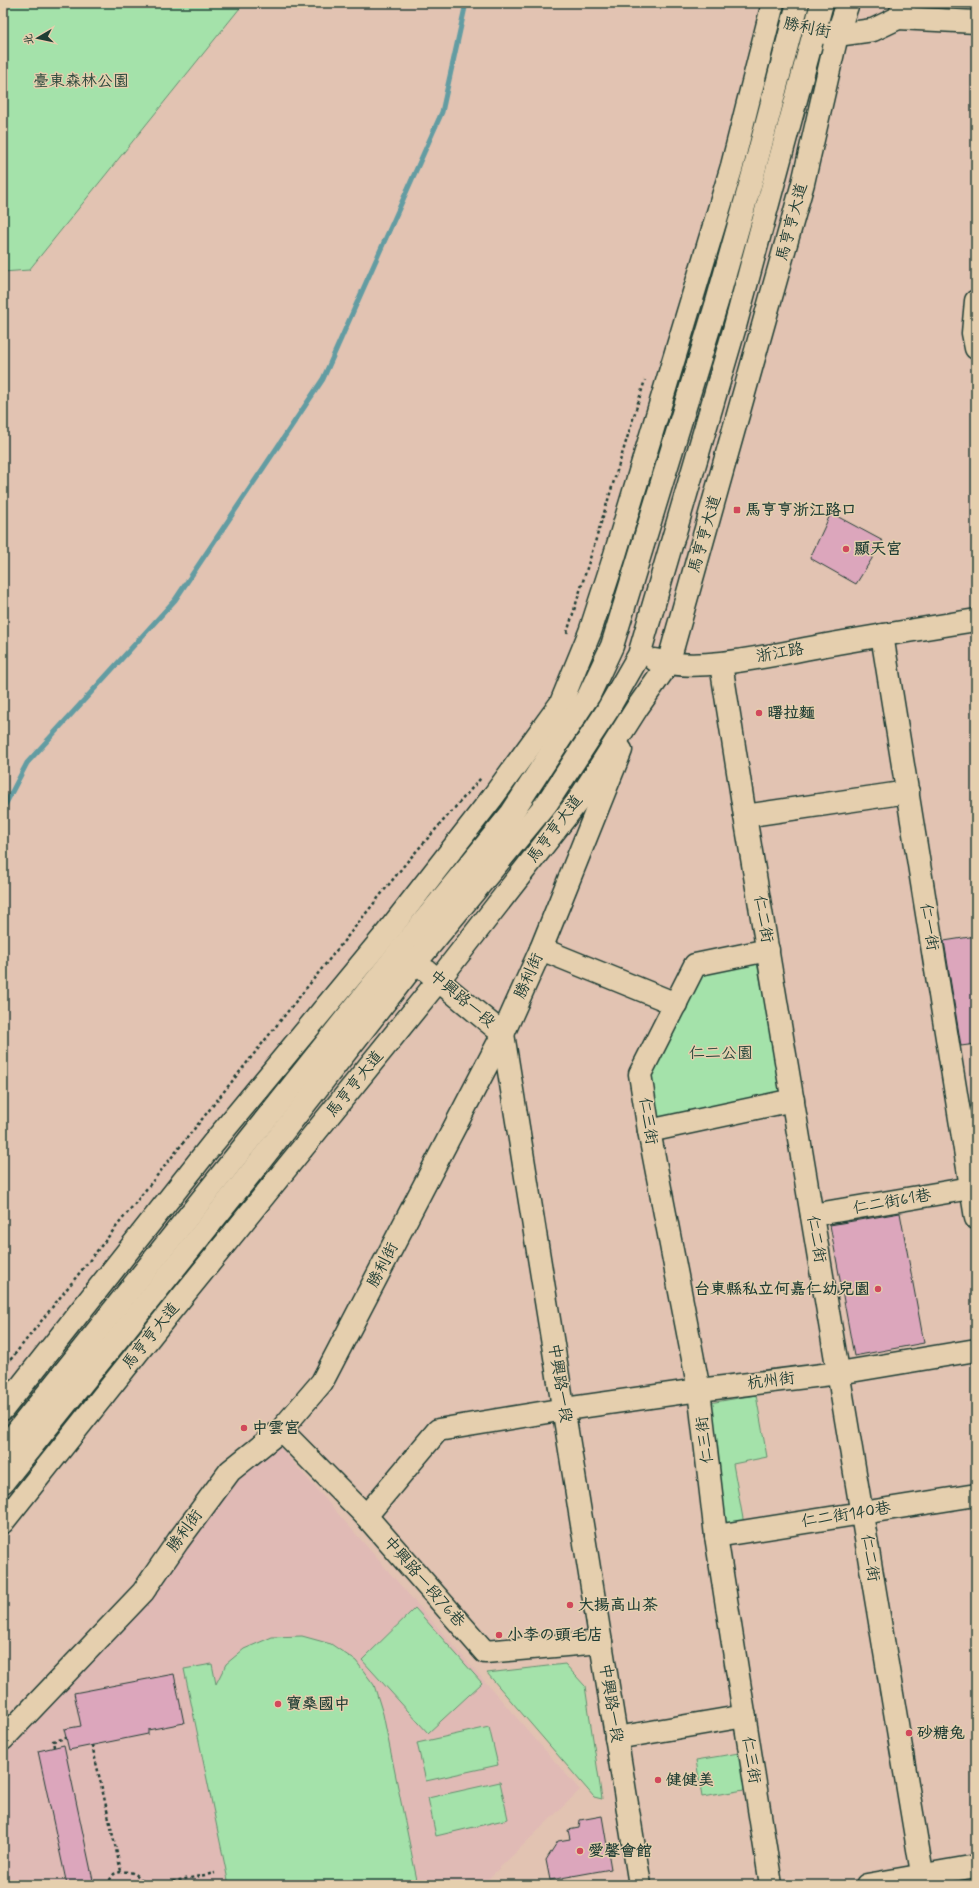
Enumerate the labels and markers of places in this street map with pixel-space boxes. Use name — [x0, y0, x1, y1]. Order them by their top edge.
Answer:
place label: 馬亨亨浙江路口 — [745, 500, 857, 521]
marker: 馬亨亨浙江路口 — [732, 505, 742, 515]
place label: 顯天宮 — [854, 539, 902, 560]
marker: 顯天宮 — [841, 544, 851, 554]
place label: 曙拉麵 — [767, 703, 815, 724]
marker: 曙拉麵 — [754, 708, 764, 718]
place label: 台東縣私立何嘉仁幼兒園 — [694, 1279, 870, 1300]
marker: 台東縣私立何嘉仁幼兒園 — [873, 1284, 883, 1294]
place label: 中雲宮 — [252, 1418, 300, 1439]
marker: 中雲宮 — [239, 1423, 249, 1433]
place label: 大揚高山茶 — [578, 1595, 658, 1616]
marker: 大揚高山茶 — [565, 1600, 575, 1610]
place label: 小李の頭毛店 — [507, 1625, 603, 1646]
marker: 小李の頭毛店 — [494, 1630, 504, 1640]
place label: 寶桑國中 — [286, 1694, 350, 1715]
marker: 寶桑國中 — [273, 1699, 283, 1709]
place label: 砂糖兔 — [917, 1723, 965, 1744]
marker: 砂糖兔 — [904, 1728, 914, 1738]
place label: 健健美 — [666, 1770, 714, 1791]
marker: 健健美 — [653, 1775, 663, 1785]
place label: 愛馨會館 — [588, 1841, 652, 1862]
marker: 愛馨會館 — [575, 1846, 585, 1856]

